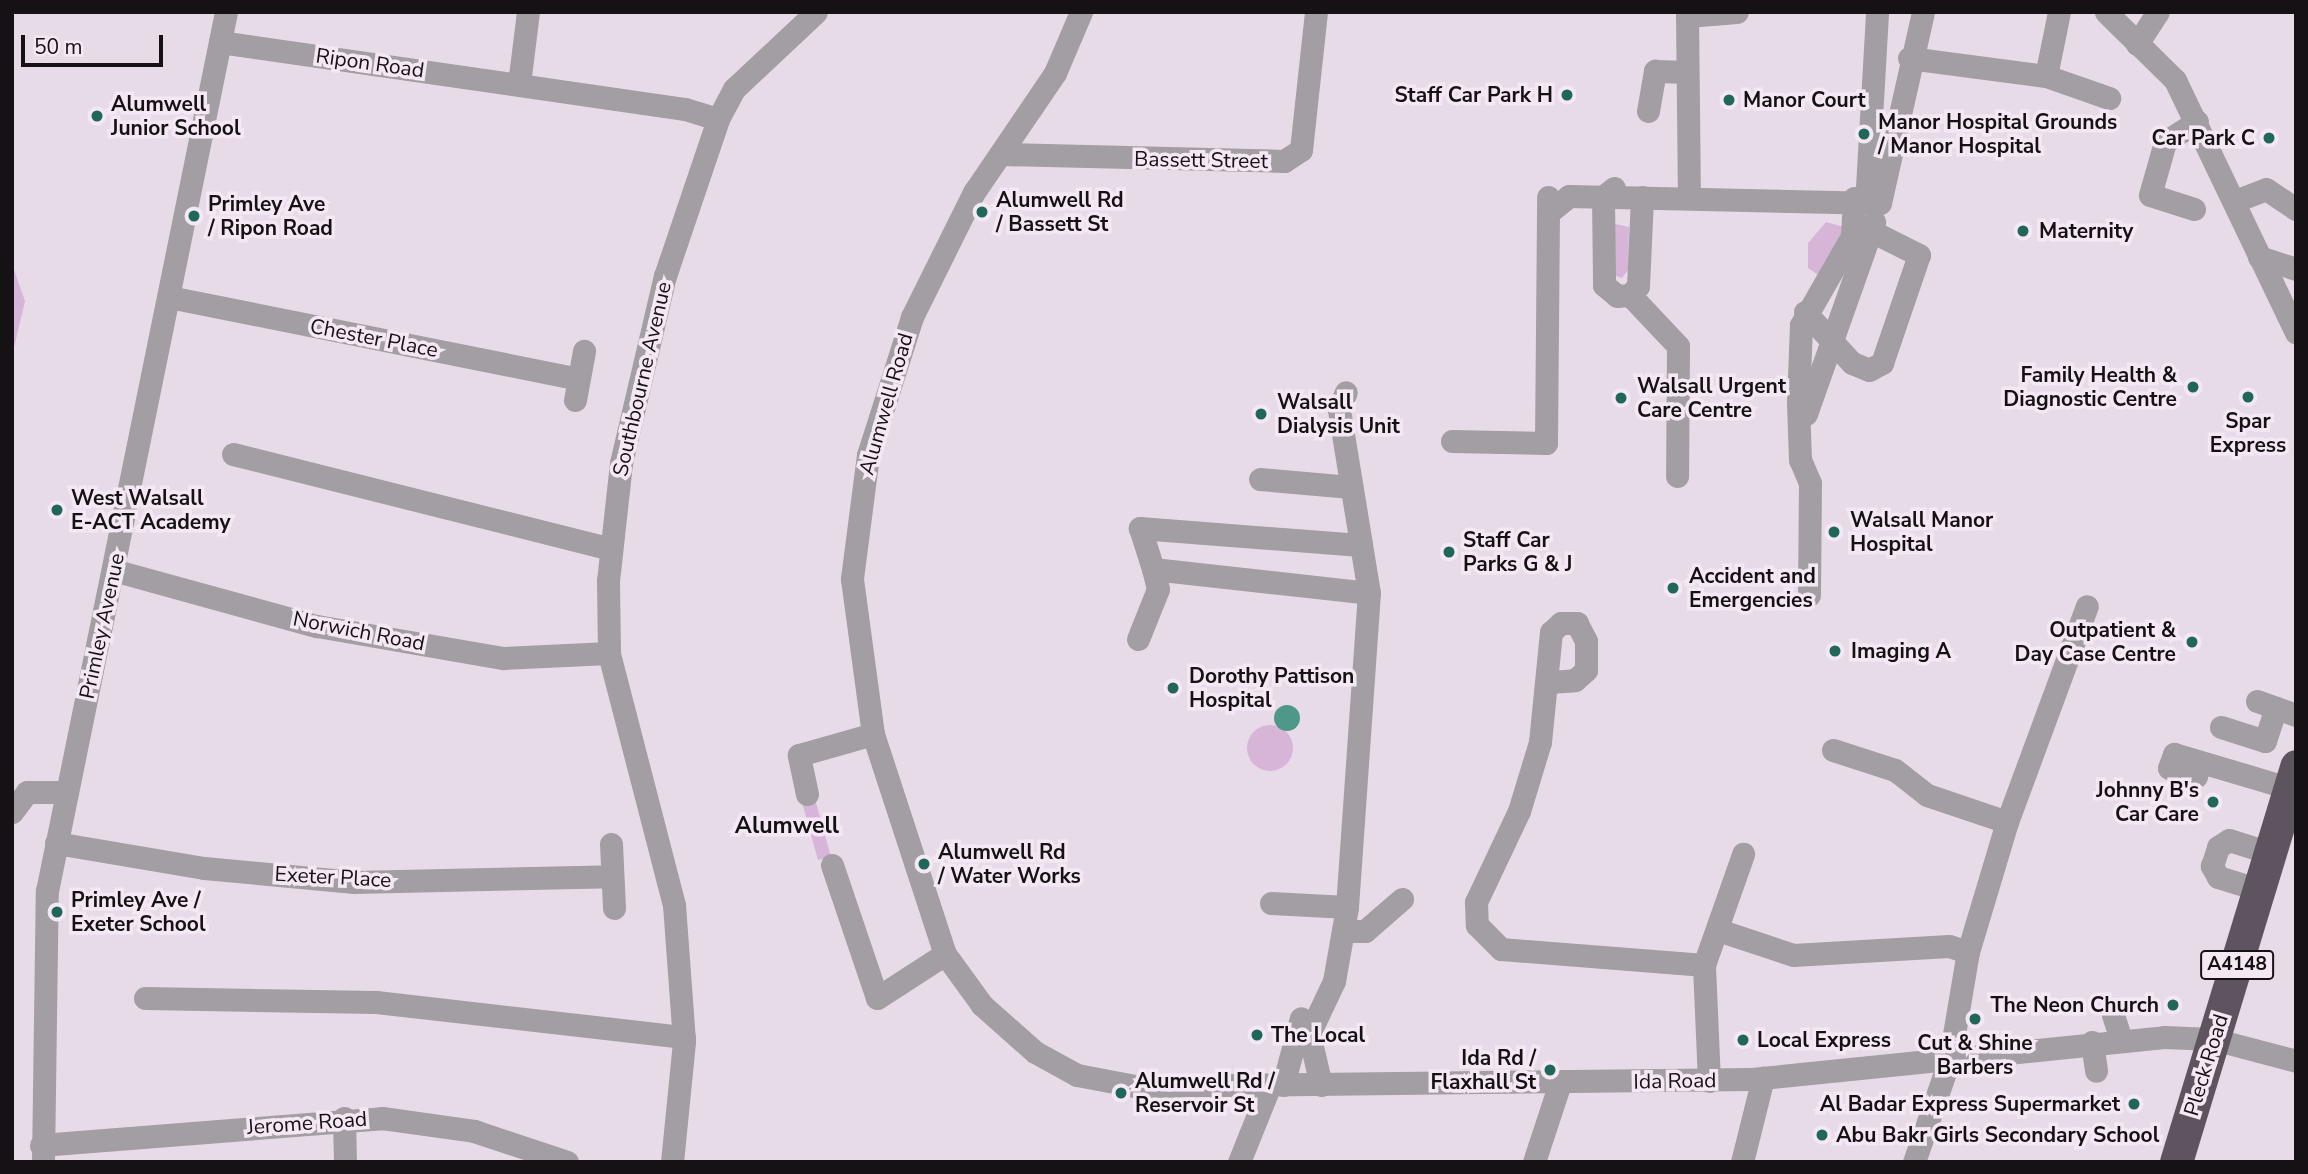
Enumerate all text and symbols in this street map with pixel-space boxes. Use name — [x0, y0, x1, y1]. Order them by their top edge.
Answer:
scale bar — [24, 21, 166, 65]
text: 50 m — [34, 33, 83, 61]
street label: Ripon Road — [314, 43, 426, 83]
place label: Staff Car Park H — [1394, 82, 1553, 108]
marker: Staff Car Park H — [1559, 87, 1575, 103]
place label: Manor Court — [1743, 87, 1866, 113]
place label: Alumwell Junior School — [111, 91, 241, 141]
marker: Manor Court — [1721, 92, 1737, 108]
marker: Alumwell Junior School — [89, 108, 105, 124]
place label: Manor Hospital Grounds / Manor Hospital — [1878, 109, 2117, 159]
place label: Car Park C — [2152, 125, 2255, 151]
marker: Manor Hospital Grounds / Manor Hospital — [1856, 126, 1872, 142]
marker: Car Park C — [2261, 130, 2277, 146]
street label: Bassett Street — [1134, 146, 1268, 174]
place label: Alumwell Rd / Bassett St — [996, 187, 1124, 237]
place label: Primley Ave / Ripon Road — [208, 191, 333, 241]
marker: Alumwell Rd / Bassett St — [974, 204, 990, 220]
marker: Primley Ave / Ripon Road — [186, 208, 202, 224]
place label: Maternity — [2039, 218, 2133, 244]
marker: Maternity — [2013, 221, 2033, 241]
street label: Southbourne Avenue — [607, 279, 677, 479]
street label: Chester Place — [308, 313, 440, 363]
street label: Alumwell Road — [854, 330, 918, 478]
place label: Family Health & Diagnostic Centre — [2003, 362, 2177, 412]
place label: Walsall Urgent Care Centre — [1637, 373, 1786, 423]
marker: Family Health & Diagnostic Centre — [2183, 377, 2203, 397]
marker: Walsall Urgent Care Centre — [1611, 388, 1631, 408]
place label: Walsall Dialysis Unit — [1277, 389, 1400, 439]
marker: Spar Express — [2240, 389, 2256, 405]
marker: Walsall Dialysis Unit — [1251, 404, 1271, 424]
place label: Spar Express — [2210, 408, 2286, 458]
place label: West Walsall E-ACT Academy — [71, 485, 230, 535]
marker: West Walsall E-ACT Academy — [49, 502, 65, 518]
place label: Walsall Manor Hospital — [1850, 507, 1993, 557]
marker: Walsall Manor Hospital — [1824, 522, 1844, 542]
place label: Staff Car Parks G & J — [1463, 527, 1572, 577]
marker: Staff Car Parks G & J — [1441, 544, 1457, 560]
street label: Primley Avenue — [74, 551, 130, 701]
place label: Accident and Emergencies — [1689, 563, 1816, 613]
marker: Accident and Emergencies — [1663, 578, 1683, 598]
street label: Norwich Road — [291, 606, 427, 656]
place label: Outpatient & Day Case Centre — [2015, 617, 2176, 667]
marker: Outpatient & Day Case Centre — [2182, 632, 2202, 652]
place label: Imaging A — [1851, 638, 1951, 664]
marker: Imaging A — [1825, 641, 1845, 661]
place label: Dorothy Pattison Hospital — [1189, 663, 1354, 713]
marker: Dorothy Pattison Hospital — [1163, 678, 1183, 698]
place label: Johnny B's Car Care — [2096, 777, 2199, 827]
marker: Johnny B's Car Care — [2205, 794, 2221, 810]
district label: Alumwell — [735, 812, 839, 840]
place label: Alumwell Rd / Water Works — [938, 839, 1081, 889]
marker: Alumwell Rd / Water Works — [916, 856, 932, 872]
street label: Exeter Place — [274, 861, 392, 893]
place label: Primley Ave / Exeter School — [71, 887, 206, 937]
marker: Primley Ave / Exeter School — [49, 904, 65, 920]
road number: A4148 — [2198, 950, 2276, 981]
place label: The Neon Church — [1991, 992, 2159, 1018]
marker: The Neon Church — [2165, 997, 2181, 1013]
marker: Cut & Shine Barbers — [1967, 1011, 1983, 1027]
street label: Pleck Road — [2179, 1011, 2233, 1119]
place label: The Local — [1271, 1022, 1365, 1048]
marker: The Local — [1249, 1027, 1265, 1043]
place label: Local Express — [1757, 1027, 1891, 1053]
place label: Cut & Shine Barbers — [1917, 1030, 2033, 1080]
marker: Local Express — [1735, 1032, 1751, 1048]
place label: Ida Rd / Flaxhall St — [1430, 1045, 1536, 1095]
marker: Ida Rd / Flaxhall St — [1542, 1062, 1558, 1078]
place label: Alumwell Rd / Reservoir St — [1135, 1068, 1275, 1118]
street label: Ida Road — [1633, 1068, 1717, 1094]
marker: Alumwell Rd / Reservoir St — [1113, 1085, 1129, 1101]
place label: Al Badar Express Supermarket — [1820, 1091, 2120, 1117]
marker: Al Badar Express Supermarket — [2126, 1096, 2142, 1112]
street label: Jerome Road — [246, 1106, 368, 1140]
place label: Abu Bakr Girls Secondary School — [1836, 1122, 2159, 1148]
marker: Abu Bakr Girls Secondary School — [1814, 1127, 1830, 1143]

